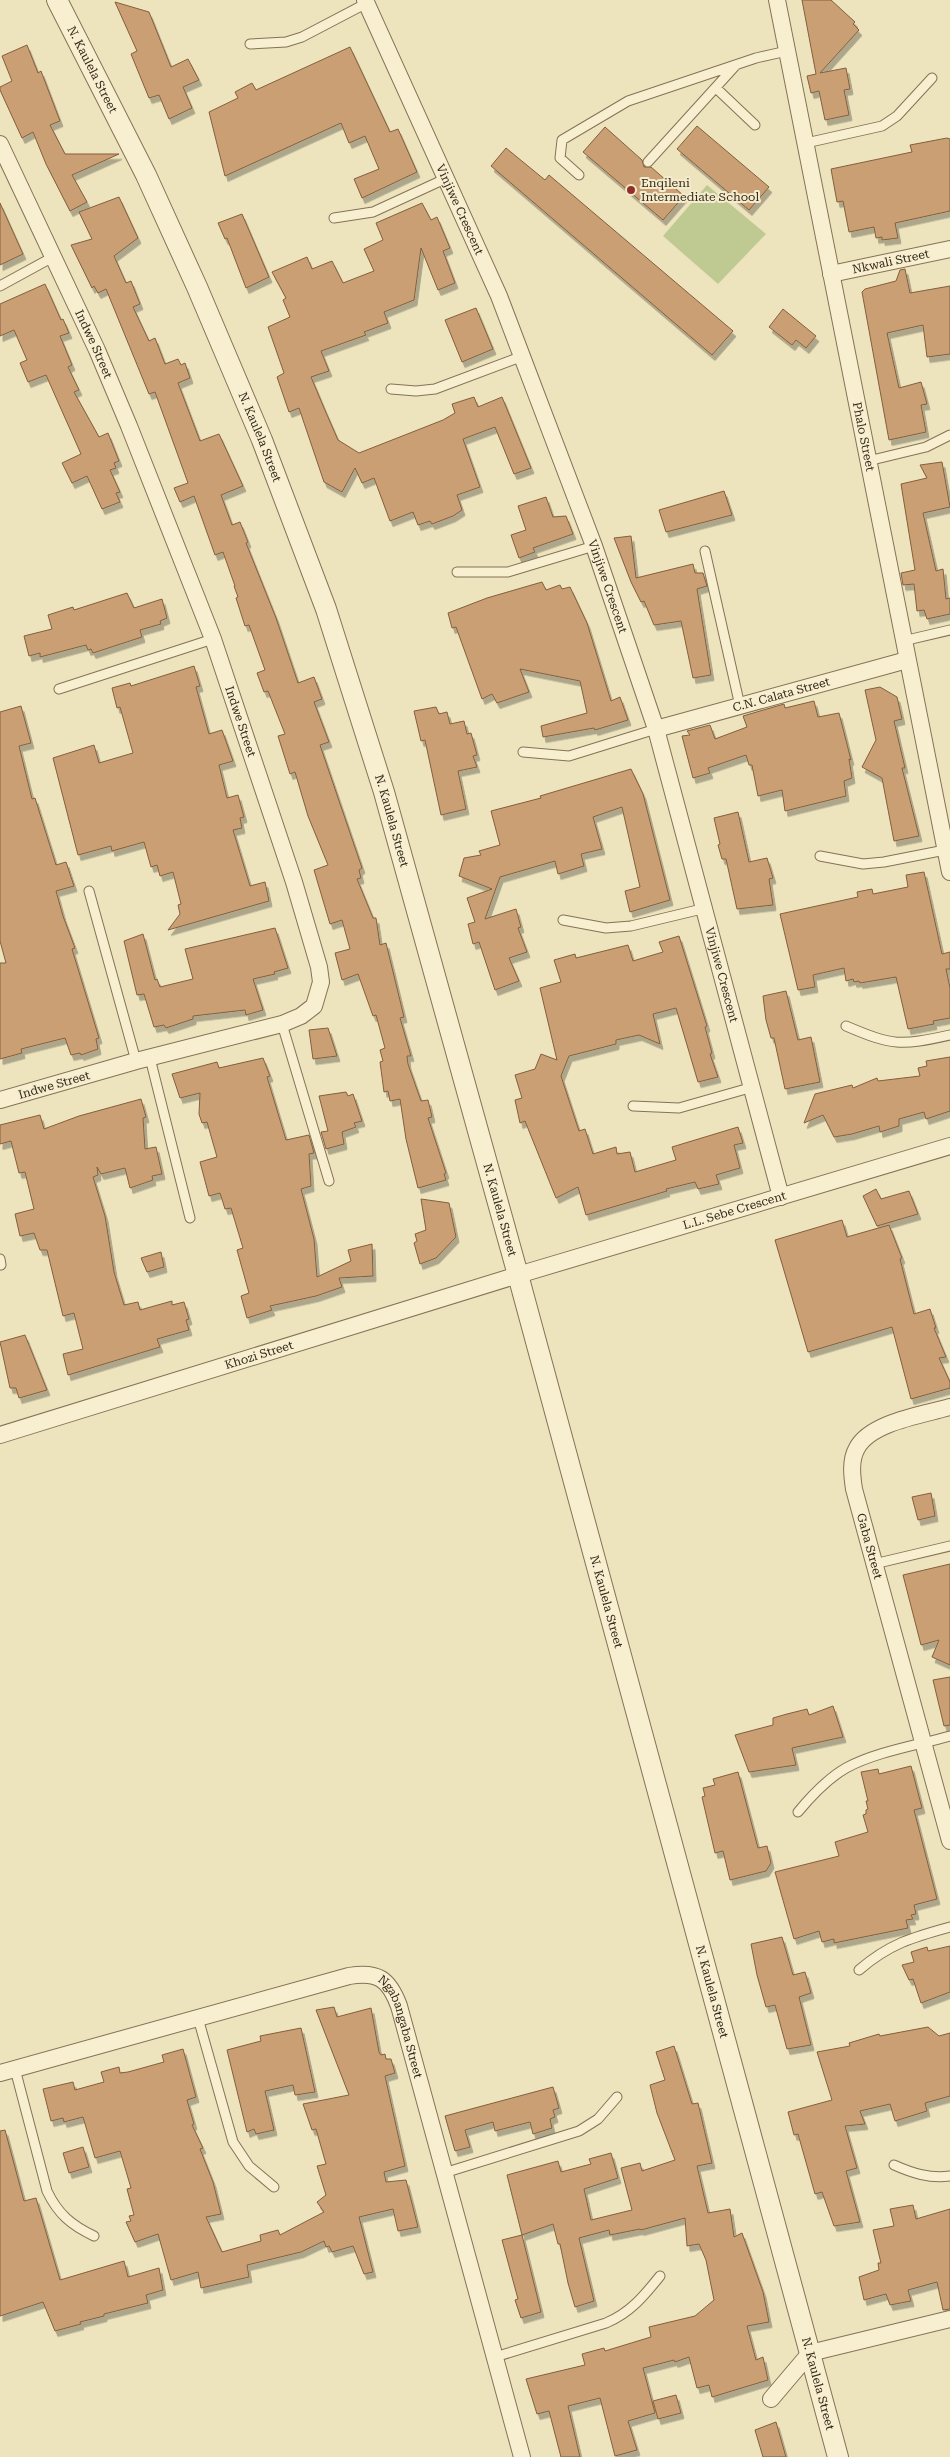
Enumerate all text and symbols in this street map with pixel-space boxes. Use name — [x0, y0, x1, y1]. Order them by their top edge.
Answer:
street label: N. Kaulela Street — [64, 24, 121, 116]
street label: Vinjiwe Crescent — [433, 162, 487, 258]
place label: Enqileni Intermediate School — [641, 176, 759, 204]
marker: Enqileni Intermediate School — [625, 184, 637, 196]
street label: Nkwali Street — [851, 246, 931, 276]
street label: Indwe Street — [72, 308, 115, 381]
street label: N. Kaulela Street — [235, 390, 284, 484]
street label: Phalo Street — [850, 401, 877, 473]
street label: Vinjiwe Crescent — [585, 538, 630, 636]
street label: C.N. Calata Street — [731, 674, 832, 715]
street label: Indwe Street — [222, 684, 259, 759]
street label: N. Kaulela Street — [372, 773, 412, 869]
street label: Vinjiwe Crescent — [702, 926, 741, 1024]
street label: Indwe Street — [17, 1068, 92, 1102]
street label: N. Kaulela Street — [480, 1162, 520, 1258]
street label: L.L. Sebe Crescent — [681, 1188, 788, 1232]
street label: Khozi Street — [223, 1338, 295, 1372]
street label: Gaba Street — [854, 1512, 885, 1581]
street label: N. Kaulela Street — [587, 1554, 626, 1650]
street label: N. Kaulela Street — [693, 1944, 731, 2040]
street label: Ngabangaba Street — [375, 1972, 426, 2080]
street label: N. Kaulela Street — [799, 2336, 838, 2432]

